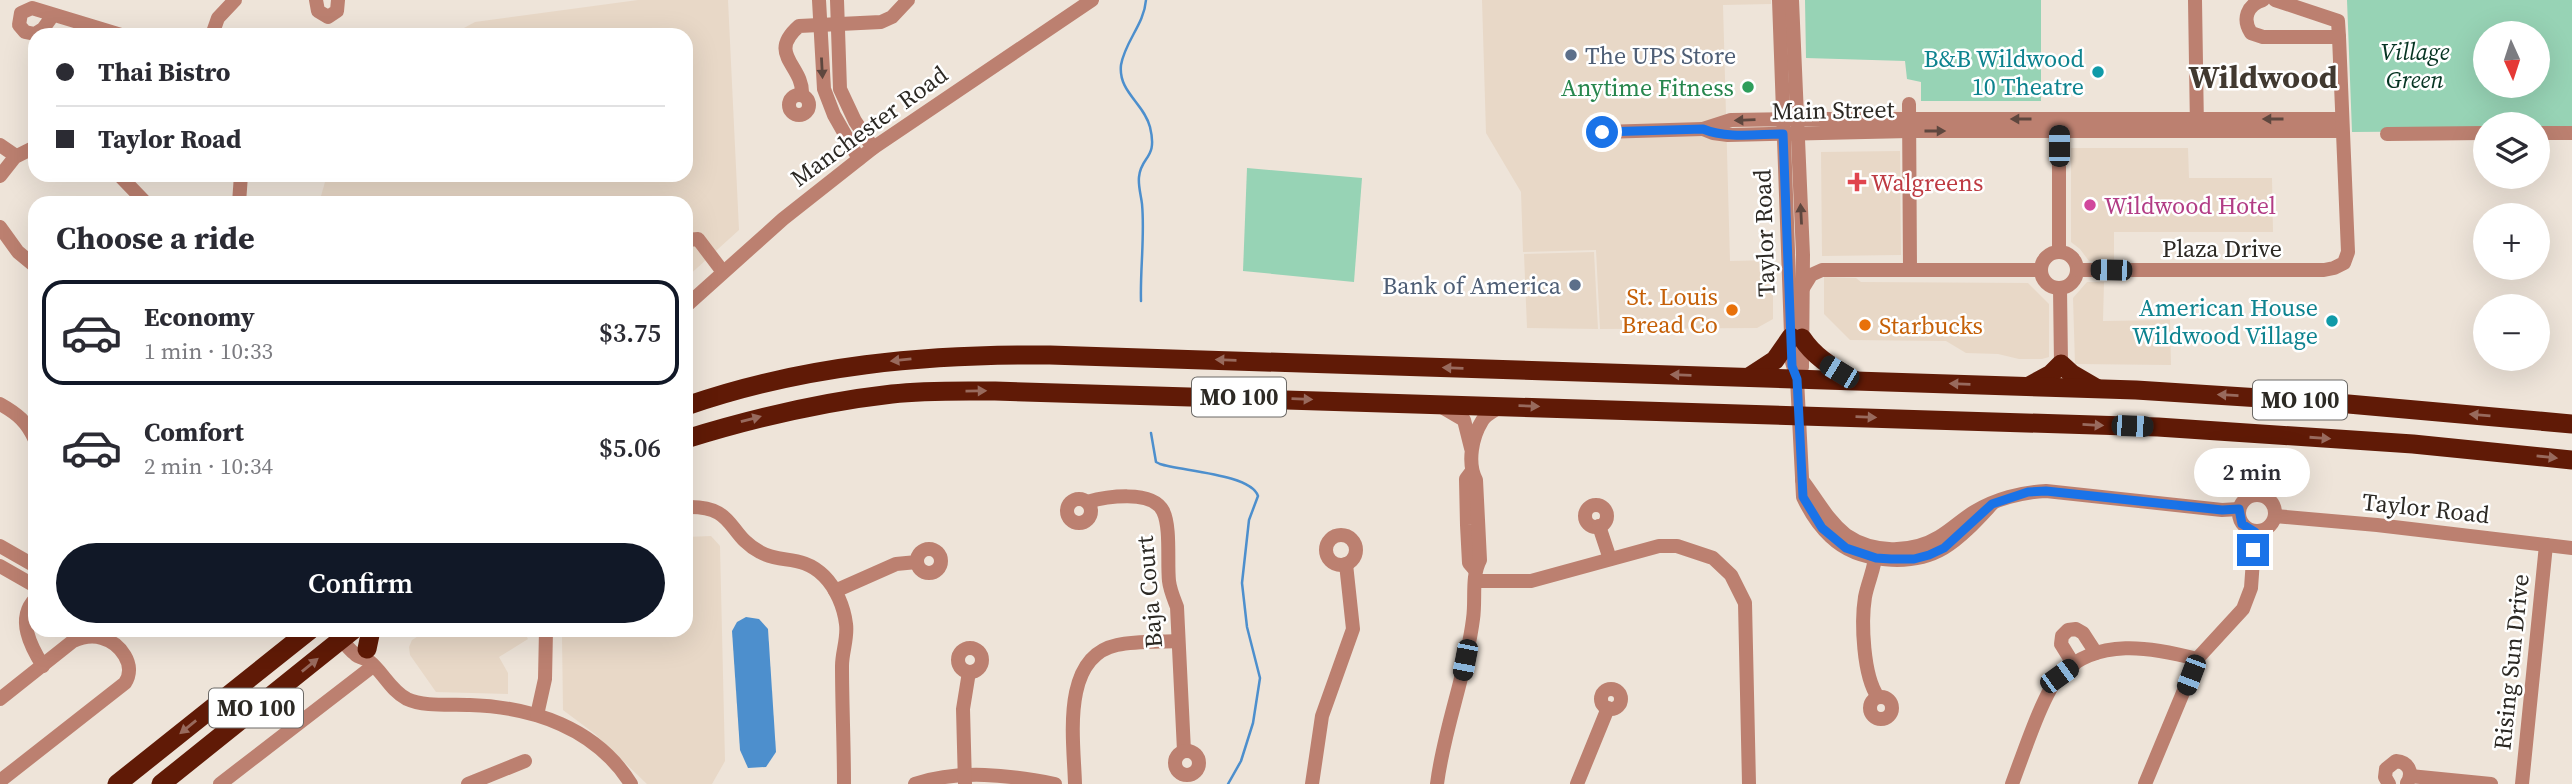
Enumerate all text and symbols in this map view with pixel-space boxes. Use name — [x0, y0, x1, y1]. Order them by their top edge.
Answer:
north arrow — [2473, 21, 2550, 98]
map controls — [2473, 21, 2550, 371]
park label: Village Green — [2381, 35, 2450, 96]
place label: The UPS Store — [1585, 39, 1736, 72]
place label: B&B Wildwood 10 Theatre — [1924, 42, 2084, 103]
marker: The UPS Store — [1563, 47, 1579, 63]
text: Thai Bistro — [98, 54, 231, 90]
district label: Wildwood — [2188, 55, 2338, 99]
one-way arrow — [816, 57, 827, 79]
street label: Manchester Road — [784, 58, 954, 194]
marker: B&B Wildwood 10 Theatre — [2090, 64, 2106, 80]
place label: Anytime Fitness — [1561, 71, 1734, 104]
marker: Anytime Fitness — [1740, 79, 1756, 95]
street label: Main Street — [1771, 92, 1895, 128]
button: layers — [2473, 112, 2550, 189]
one-way arrow — [2010, 113, 2032, 125]
one-way arrow — [2262, 113, 2284, 125]
one-way arrow — [1733, 114, 1755, 126]
route start — [1586, 116, 1618, 148]
text: Taylor Road — [98, 121, 241, 157]
one-way arrow — [1925, 125, 1947, 137]
car — [2049, 125, 2070, 167]
place label: Walgreens — [1871, 166, 1983, 199]
street label: Taylor Road — [1745, 168, 1783, 297]
marker: Walgreens — [1849, 174, 1865, 190]
place label: Wildwood Hotel — [2104, 189, 2276, 222]
marker: Wildwood Hotel — [2082, 197, 2098, 213]
one-way arrow — [1795, 203, 1806, 225]
button: + — [2473, 203, 2550, 280]
text: Choose a ride — [56, 216, 255, 260]
street label: Plaza Drive — [2162, 232, 2282, 265]
car — [2090, 259, 2133, 281]
place label: Bank of America — [1382, 269, 1562, 302]
marker: Bank of America — [1567, 277, 1583, 293]
place label: St. Louis Bread Co — [1621, 280, 1718, 341]
place label: American House Wildwood Village — [2132, 291, 2318, 352]
button: − — [2473, 294, 2550, 371]
text: Economy — [144, 299, 255, 335]
icon: car — [60, 301, 123, 364]
marker: St. Louis Bread Co — [1724, 302, 1740, 318]
place label: Starbucks — [1879, 309, 1983, 342]
marker: American House Wildwood Village — [2324, 313, 2340, 329]
text: $3.75 — [599, 315, 661, 351]
marker: Starbucks — [1857, 317, 1873, 333]
text: 1 min · 10:33 — [144, 335, 273, 367]
car — [1816, 352, 1863, 392]
one-way arrow — [890, 354, 912, 365]
one-way arrow — [1215, 355, 1237, 366]
one-way arrow — [1442, 362, 1464, 373]
one-way arrow — [1669, 369, 1691, 381]
road number: MO 100 — [1192, 378, 1286, 416]
one-way arrow — [1948, 379, 1970, 390]
road number: MO 100 — [2253, 380, 2347, 420]
one-way arrow — [966, 385, 988, 397]
one-way arrow — [2217, 390, 2239, 401]
one-way arrow — [1291, 394, 1313, 405]
one-way arrow — [1518, 401, 1540, 412]
one-way arrow — [2468, 409, 2490, 420]
one-way arrow — [1855, 411, 1877, 422]
text: Comfort — [144, 414, 244, 450]
one-way arrow — [741, 414, 762, 424]
car — [2111, 415, 2154, 437]
icon: car — [60, 416, 123, 479]
one-way arrow — [2082, 419, 2104, 430]
text: $5.06 — [599, 430, 661, 466]
one-way arrow — [2310, 432, 2332, 443]
callout: 2 min — [2195, 448, 2311, 498]
text: 2 min · 10:34 — [144, 450, 273, 482]
one-way arrow — [2536, 452, 2558, 463]
text: 2 min — [2222, 456, 2282, 488]
street label: Taylor Road — [2361, 485, 2492, 531]
street label: Baja Court — [1128, 534, 1170, 649]
route end — [2237, 534, 2269, 566]
button: Confirm — [56, 543, 665, 623]
street label: Rising Sun Drive — [2485, 572, 2537, 752]
car — [1451, 637, 1480, 683]
car — [2174, 652, 2209, 698]
car — [2036, 655, 2083, 697]
one-way arrow — [300, 657, 318, 672]
road number: MO 100 — [209, 688, 303, 728]
one-way arrow — [179, 720, 197, 735]

